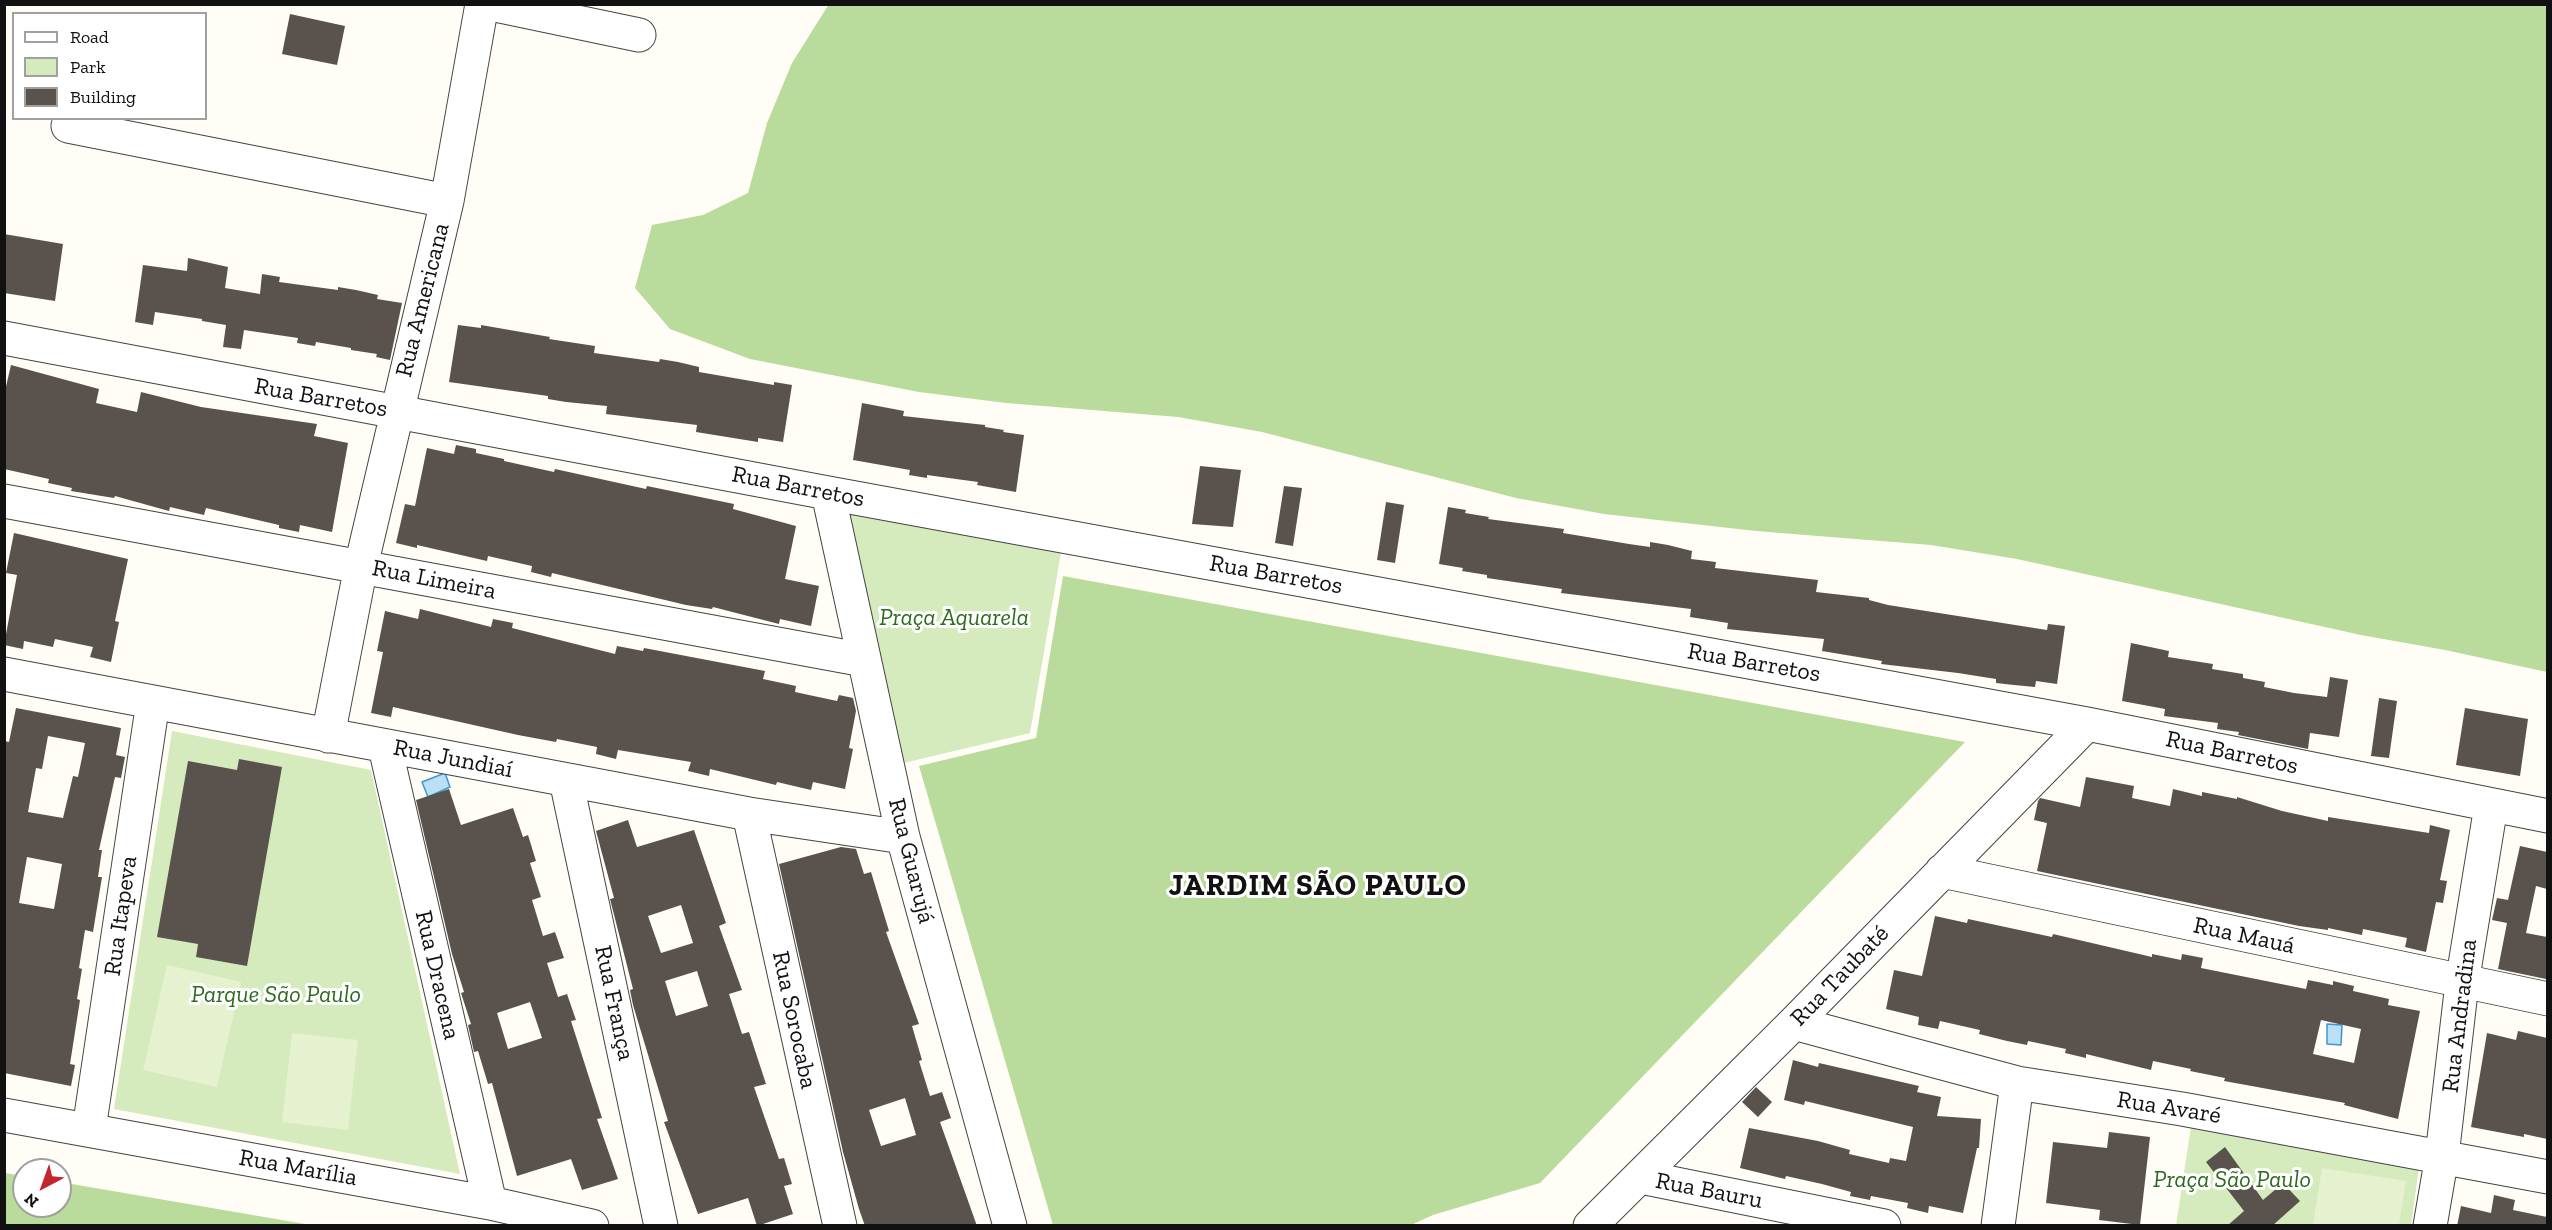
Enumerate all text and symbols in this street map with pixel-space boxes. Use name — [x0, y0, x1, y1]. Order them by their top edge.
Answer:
legend — [12, 12, 207, 120]
text: Road — [70, 26, 109, 48]
text: Park — [70, 56, 106, 78]
text: Building — [70, 86, 136, 108]
street label: Rua Americana — [390, 220, 456, 380]
street label: Rua Barretos — [252, 372, 390, 424]
street label: Rua Barretos — [729, 460, 867, 514]
street label: Rua Barretos — [1207, 549, 1345, 601]
street label: Rua Limeira — [370, 554, 498, 606]
park label: Praça Aquarela — [879, 604, 1029, 632]
street label: Rua Barretos — [1685, 637, 1823, 689]
street label: Rua Barretos — [2163, 725, 2301, 781]
street label: Rua Jundiaí — [391, 733, 515, 785]
street label: Rua Guarujá — [882, 795, 940, 927]
street label: Rua Itapeva — [98, 854, 144, 978]
district label: JARDIM SÃO PAULO — [1169, 868, 1467, 904]
street label: Rua Dracena — [408, 908, 466, 1042]
street label: Rua Mauá — [2191, 911, 2297, 961]
street label: Rua Taubaté — [1785, 920, 1895, 1032]
street label: Rua Andradina — [2436, 937, 2484, 1095]
street label: Rua França — [588, 943, 640, 1063]
street label: Rua Sorocaba — [765, 949, 823, 1091]
park label: Parque São Paulo — [191, 981, 361, 1009]
street label: Rua Avaré — [2115, 1086, 2223, 1130]
street label: Rua Marília — [237, 1143, 359, 1193]
north arrow — [12, 1158, 72, 1218]
park label: Praça São Paulo — [2153, 1166, 2311, 1194]
street label: Rua Bauru — [1653, 1167, 1765, 1215]
text: N — [20, 1189, 42, 1212]

